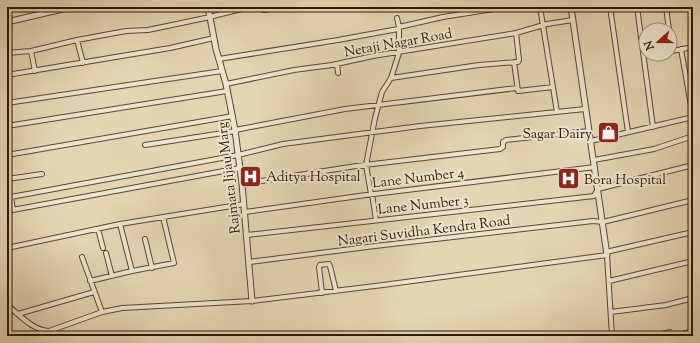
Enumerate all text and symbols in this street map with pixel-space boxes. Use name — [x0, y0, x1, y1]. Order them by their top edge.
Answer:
north arrow — [638, 22, 678, 62]
street label: Netaji Nagar Road — [343, 25, 454, 63]
text: N — [640, 38, 659, 53]
street label: Rajmata Jijau Marg — [213, 120, 247, 235]
shop icon: Sagar Dairy — [595, 120, 621, 146]
place label: Sagar Dairy — [522, 125, 592, 145]
hospital icon: Aditya Hospital — [238, 163, 264, 189]
street label: Lane Number 4 — [371, 163, 465, 195]
hospital icon: Bora Hospital — [555, 166, 581, 192]
place label: Aditya Hospital — [266, 168, 361, 188]
place label: Bora Hospital — [584, 171, 666, 191]
street label: Lane Number 3 — [377, 191, 470, 221]
street label: Nagari Suvidha Kendra Road — [337, 211, 512, 253]

